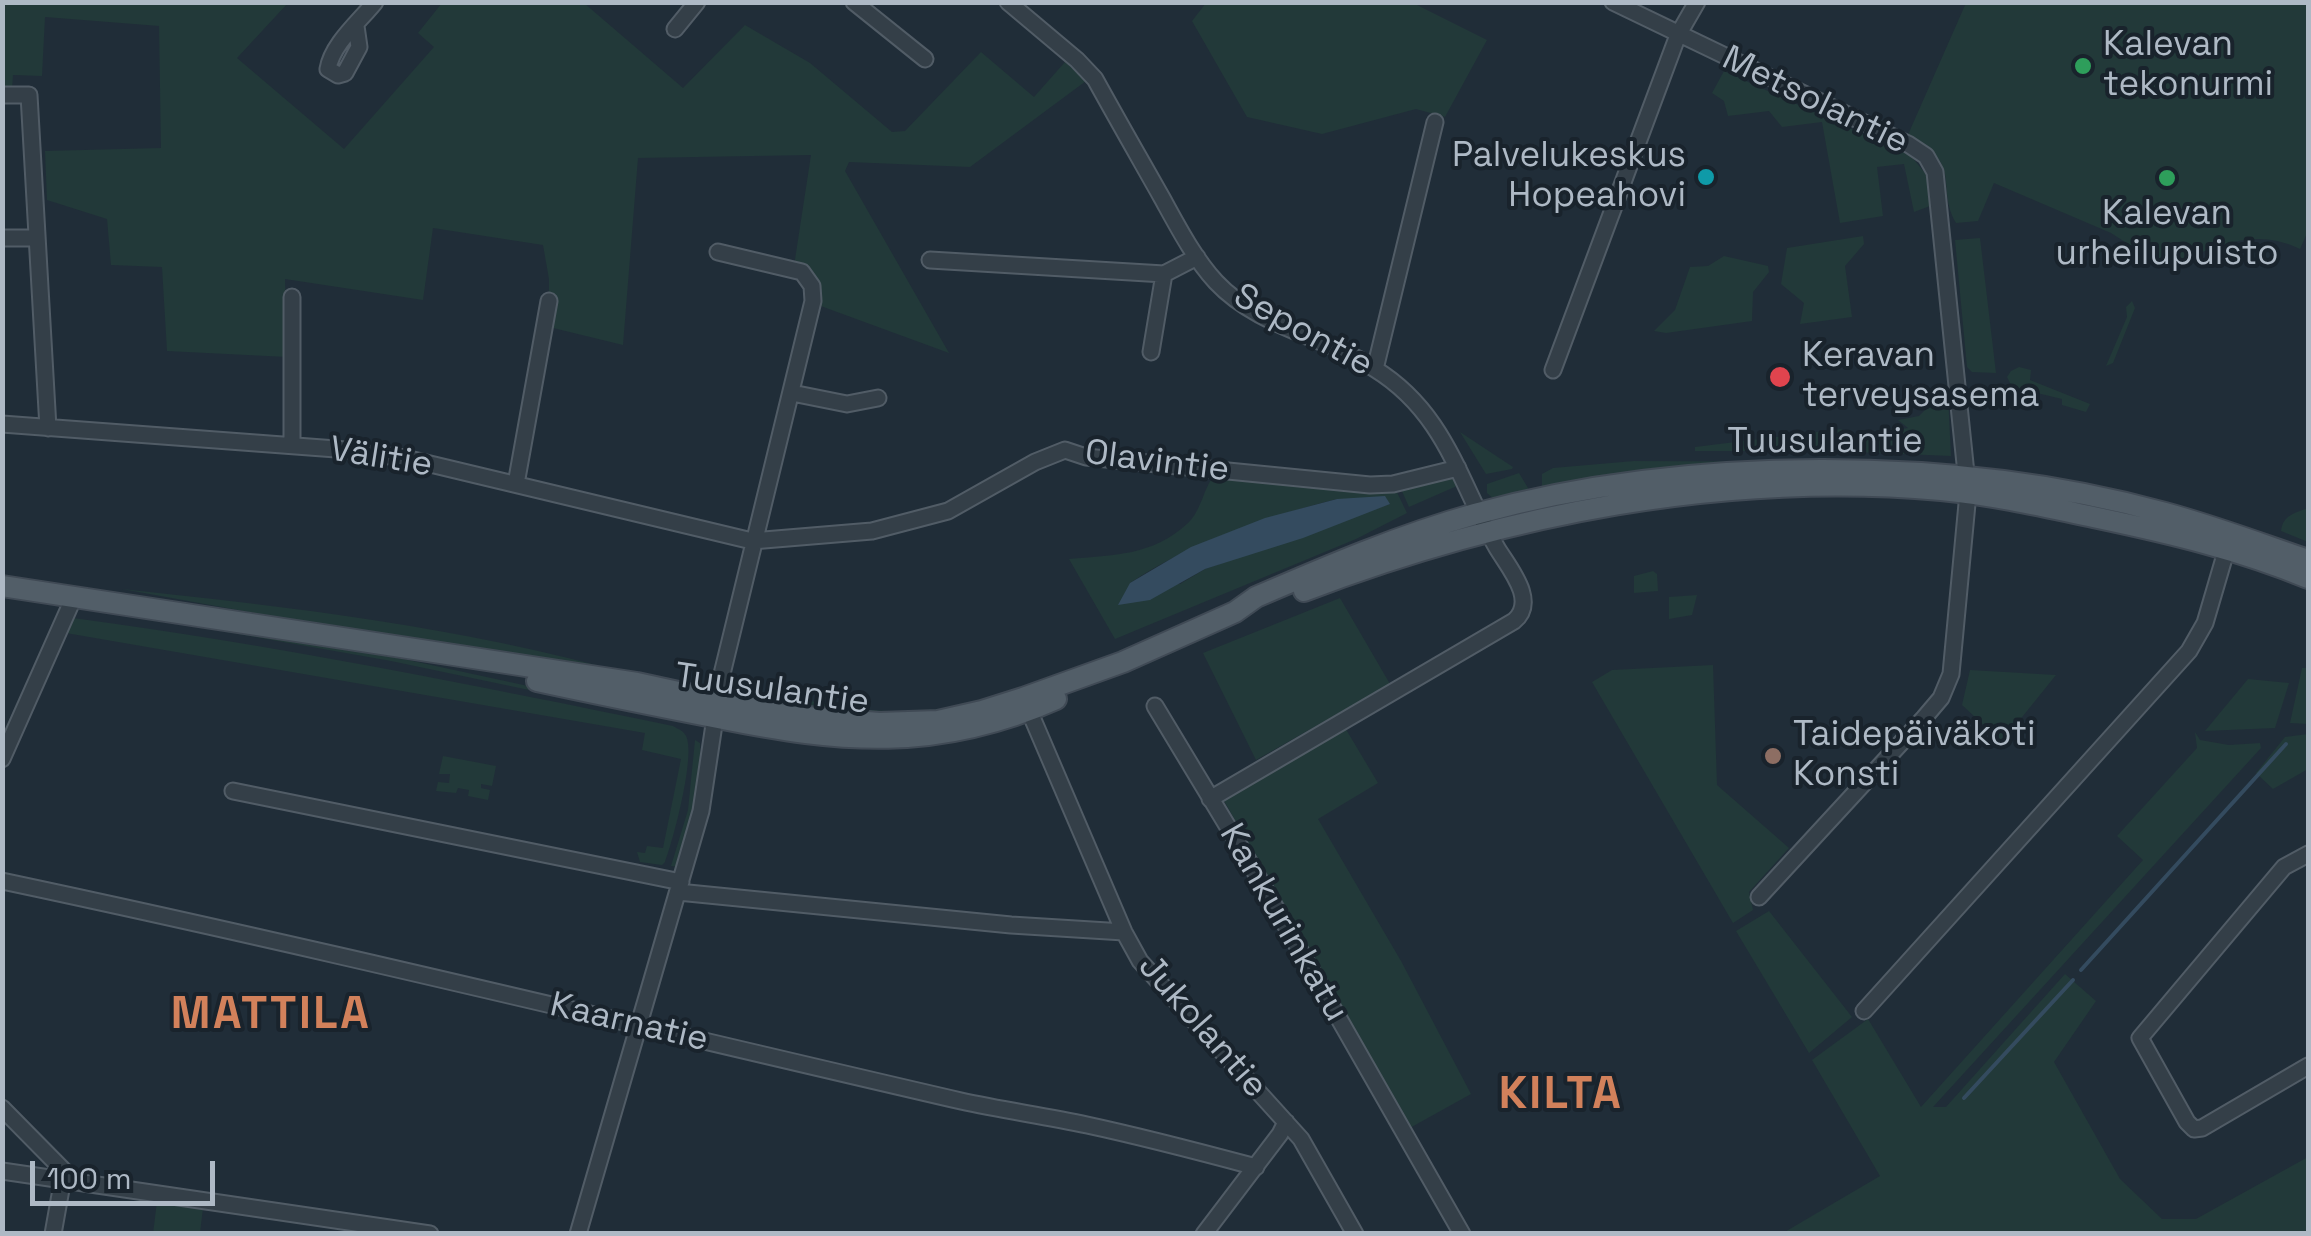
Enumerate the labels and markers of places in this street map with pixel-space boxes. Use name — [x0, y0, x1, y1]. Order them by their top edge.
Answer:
place label: Kalevan tekonurmi — [2103, 25, 2273, 107]
marker: Kalevan tekonurmi — [2072, 55, 2094, 77]
place label: Palvelukeskus Hopeahovi — [1452, 136, 1686, 218]
marker: Palvelukeskus Hopeahovi — [1695, 166, 1717, 188]
marker: Kalevan urheilupuisto — [2156, 167, 2178, 189]
place label: Kalevan urheilupuisto — [2055, 194, 2279, 276]
place label: Keravan terveysasema — [1802, 336, 2039, 418]
marker: Keravan terveysasema — [1767, 364, 1793, 390]
place label: Taidepäiväkoti Konsti — [1793, 715, 2036, 797]
marker: Taidepäiväkoti Konsti — [1762, 745, 1784, 767]

